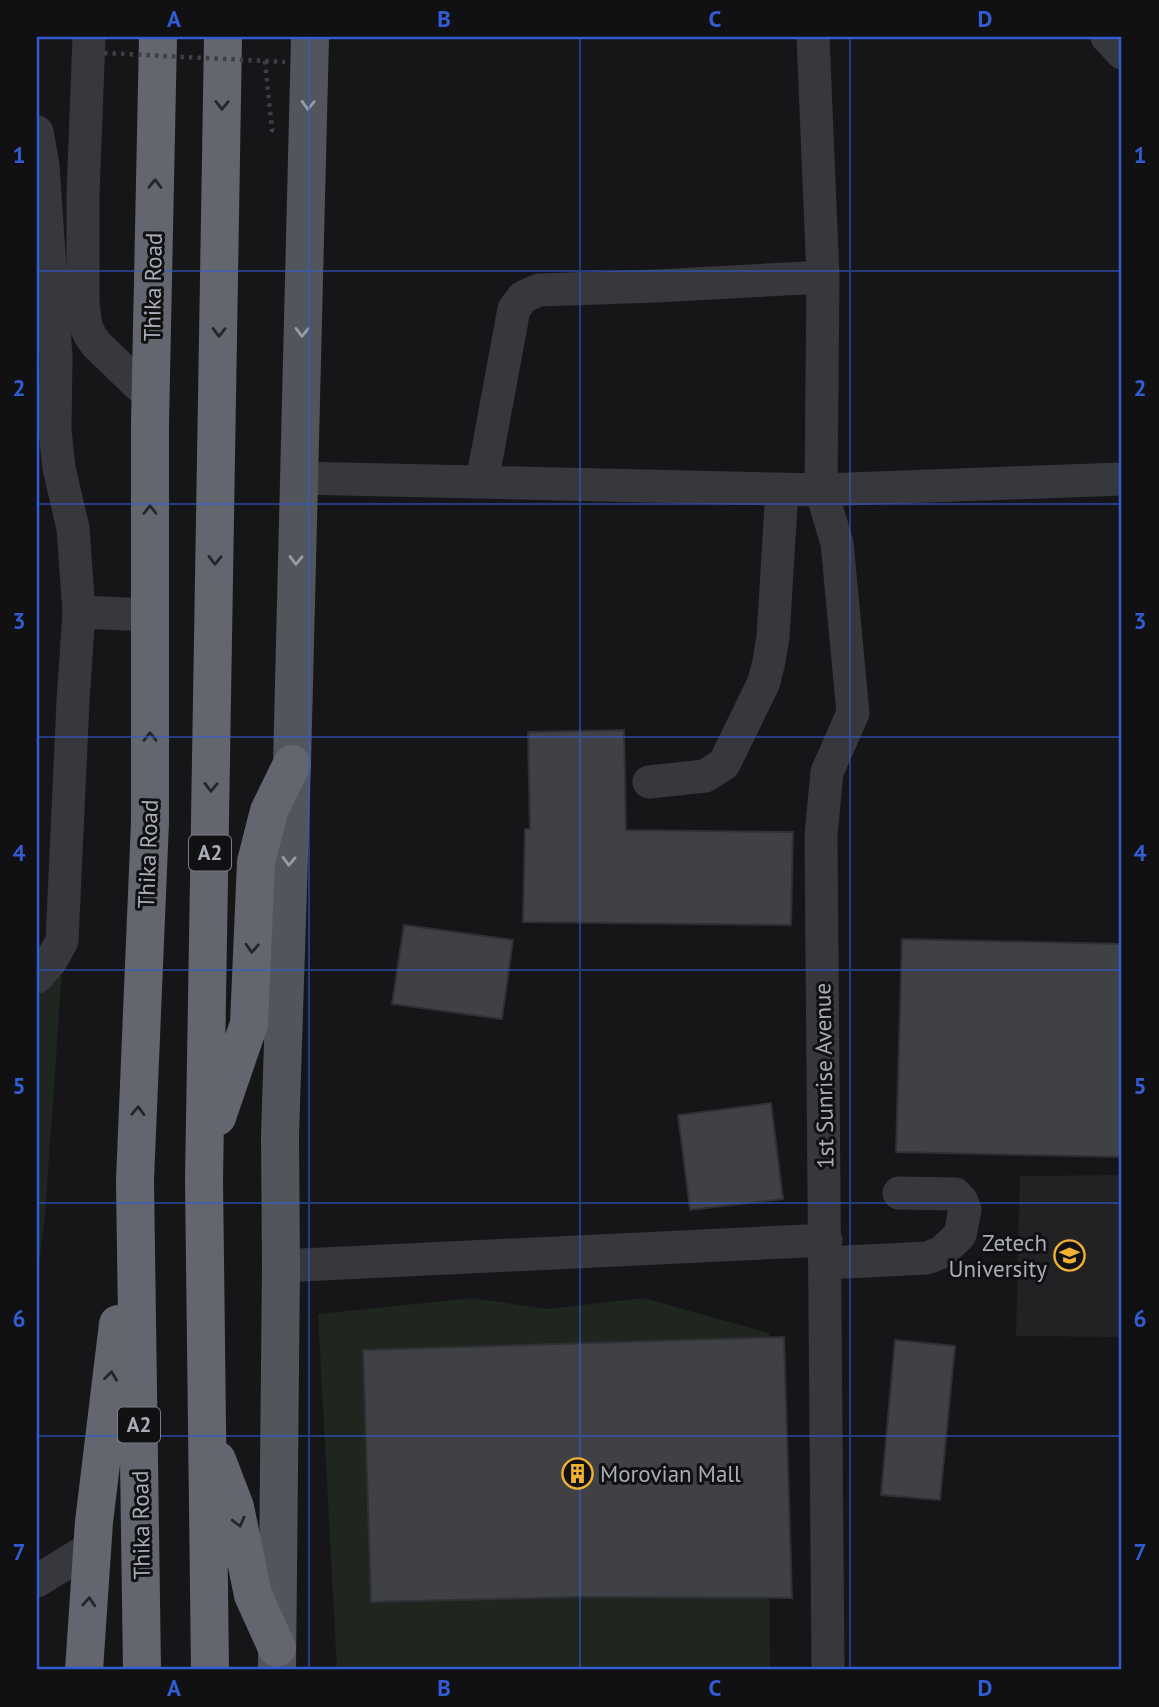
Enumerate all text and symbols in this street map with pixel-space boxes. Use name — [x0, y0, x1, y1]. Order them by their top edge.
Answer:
text: A — [167, 4, 181, 33]
text: B — [437, 4, 451, 33]
text: C — [709, 4, 722, 33]
text: D — [978, 4, 992, 33]
one-way arrow — [214, 100, 230, 111]
one-way arrow — [300, 100, 315, 111]
text: 1 — [12, 140, 26, 169]
text: 1 — [1133, 140, 1147, 169]
one-way arrow — [147, 178, 162, 189]
street label: Thika Road — [137, 232, 168, 342]
one-way arrow — [211, 328, 227, 338]
one-way arrow — [294, 328, 310, 338]
text: 2 — [12, 373, 26, 402]
text: 2 — [1133, 373, 1147, 402]
one-way arrow — [142, 504, 158, 514]
one-way arrow — [207, 555, 223, 566]
one-way arrow — [289, 555, 304, 566]
text: 3 — [12, 606, 26, 635]
text: 3 — [1133, 606, 1147, 635]
one-way arrow — [142, 731, 158, 742]
one-way arrow — [203, 783, 219, 793]
street label: Thika Road — [131, 799, 164, 909]
road number: A2 — [189, 836, 231, 870]
text: 4 — [12, 838, 26, 867]
text: 4 — [1133, 838, 1147, 867]
one-way arrow — [281, 855, 296, 866]
one-way arrow — [245, 943, 260, 954]
street label: 1st Sunrise Avenue — [807, 983, 840, 1169]
text: 5 — [12, 1071, 26, 1100]
text: 5 — [1133, 1071, 1147, 1100]
one-way arrow — [130, 1106, 145, 1117]
place label: Zetech University — [949, 1228, 1047, 1283]
school or university icon: Zetech University — [1053, 1239, 1087, 1273]
text: 6 — [12, 1304, 26, 1333]
text: 6 — [1133, 1304, 1147, 1333]
one-way arrow — [104, 1370, 119, 1382]
road number: A2 — [118, 1408, 160, 1442]
building icon: Morovian Mall — [560, 1457, 594, 1491]
place label: Morovian Mall — [600, 1459, 741, 1488]
street label: Thika Road — [125, 1470, 156, 1580]
one-way arrow — [231, 1516, 245, 1528]
text: 7 — [12, 1537, 26, 1566]
text: 7 — [1133, 1537, 1147, 1566]
one-way arrow — [81, 1596, 96, 1607]
text: A — [167, 1673, 181, 1702]
text: B — [437, 1673, 451, 1702]
text: C — [709, 1673, 722, 1702]
text: D — [978, 1673, 992, 1702]

